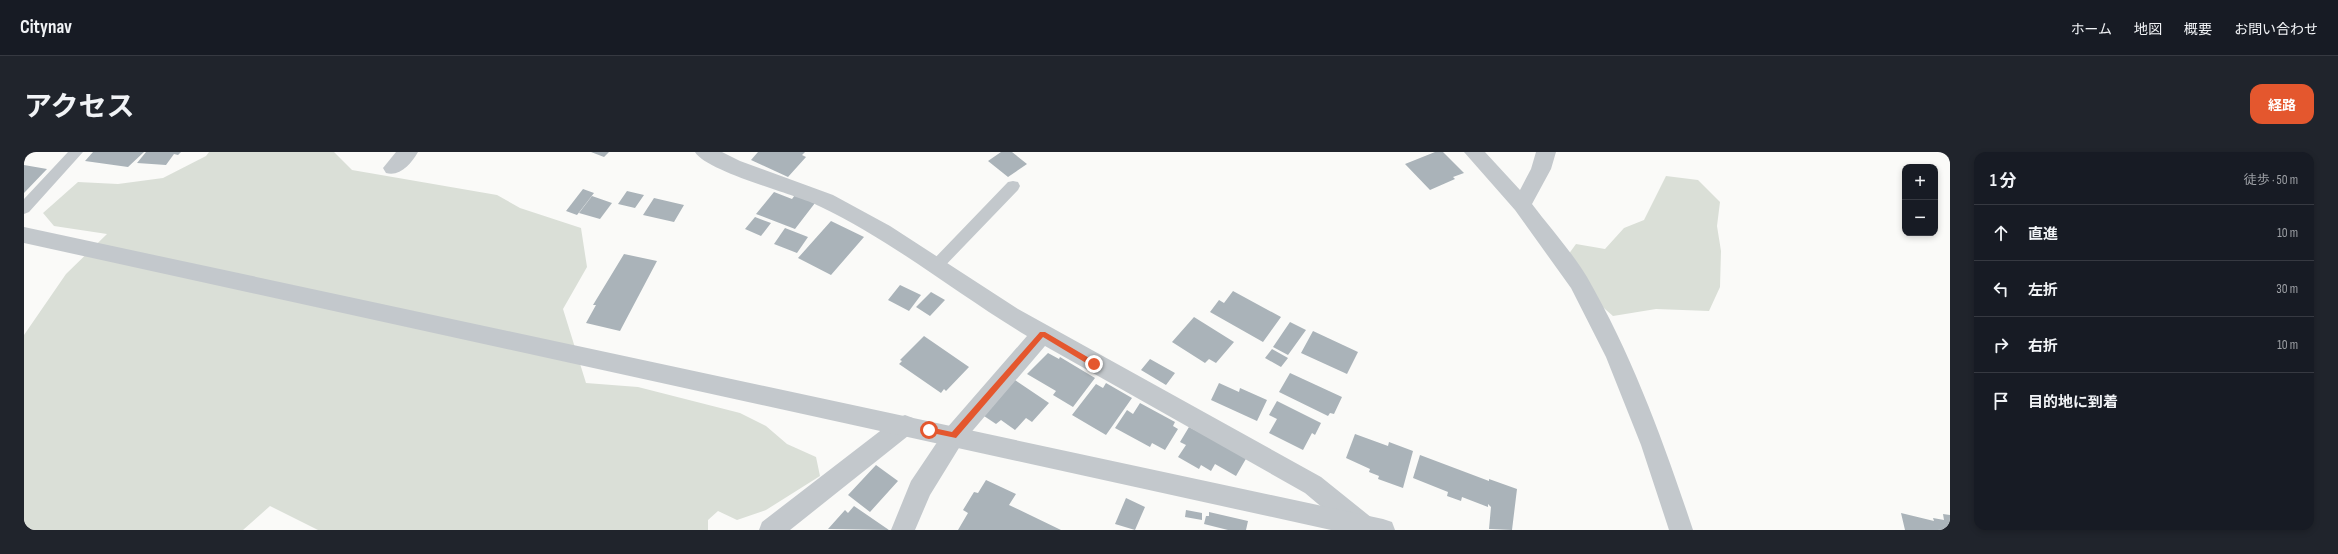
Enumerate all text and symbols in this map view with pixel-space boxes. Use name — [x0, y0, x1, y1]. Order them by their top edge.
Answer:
text: Citynav — [20, 16, 72, 39]
text: ホーム — [2070, 21, 2112, 38]
text: 地図 — [2134, 21, 2162, 38]
text: 概要 — [2184, 21, 2212, 38]
text: お問い合わせ — [2234, 21, 2318, 38]
button: 経路 — [2250, 84, 2314, 124]
text: アクセス — [24, 91, 135, 124]
map controls — [1902, 164, 1938, 236]
button: + — [1902, 164, 1938, 200]
text: 1 分 — [1990, 171, 2016, 191]
text: 徒歩 · 50 m — [2244, 172, 2298, 188]
button: − — [1902, 200, 1938, 236]
icon: ahead — [1990, 222, 2012, 244]
text: 直進 — [2028, 225, 2058, 244]
text: 10 m — [2277, 225, 2298, 241]
icon: left — [1990, 278, 2012, 300]
text: 左折 — [2028, 281, 2058, 300]
text: 30 m — [2276, 281, 2298, 297]
icon: right — [1990, 334, 2012, 356]
text: 右折 — [2028, 337, 2058, 356]
text: 10 m — [2277, 337, 2298, 353]
route end — [1085, 355, 1103, 373]
icon: arrive — [1990, 390, 2012, 412]
text: 目的地に到着 — [2028, 393, 2118, 412]
route start — [920, 421, 938, 439]

